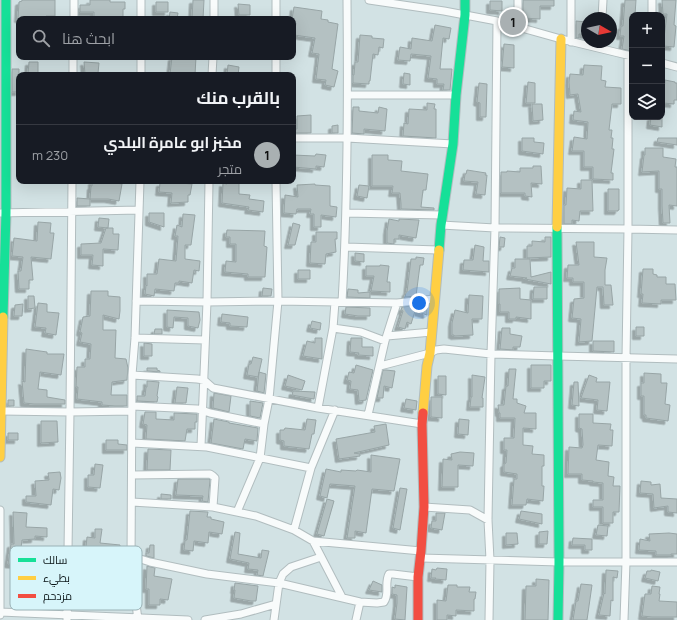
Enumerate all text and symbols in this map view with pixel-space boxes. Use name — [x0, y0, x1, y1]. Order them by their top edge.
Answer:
pin: 1 — [500, 7, 526, 37]
north arrow — [581, 12, 617, 48]
map controls — [629, 12, 665, 120]
button: + — [629, 12, 665, 48]
search box — [16, 16, 296, 60]
icon: search — [30, 27, 52, 49]
text: ابحث هنا — [62, 28, 115, 49]
button: − — [629, 48, 665, 84]
button: layers — [629, 84, 665, 120]
text: بالقرب منك — [196, 86, 280, 109]
text: مخبز ابو عامرة البلدي — [104, 132, 242, 153]
text: 230 m — [32, 146, 68, 164]
text: 1 — [264, 146, 270, 164]
text: متجر — [218, 160, 242, 178]
your location — [409, 293, 429, 313]
legend — [10, 546, 142, 610]
text: سالك — [43, 552, 67, 567]
text: بطيء — [43, 570, 70, 587]
text: مزدحم — [43, 588, 72, 604]

